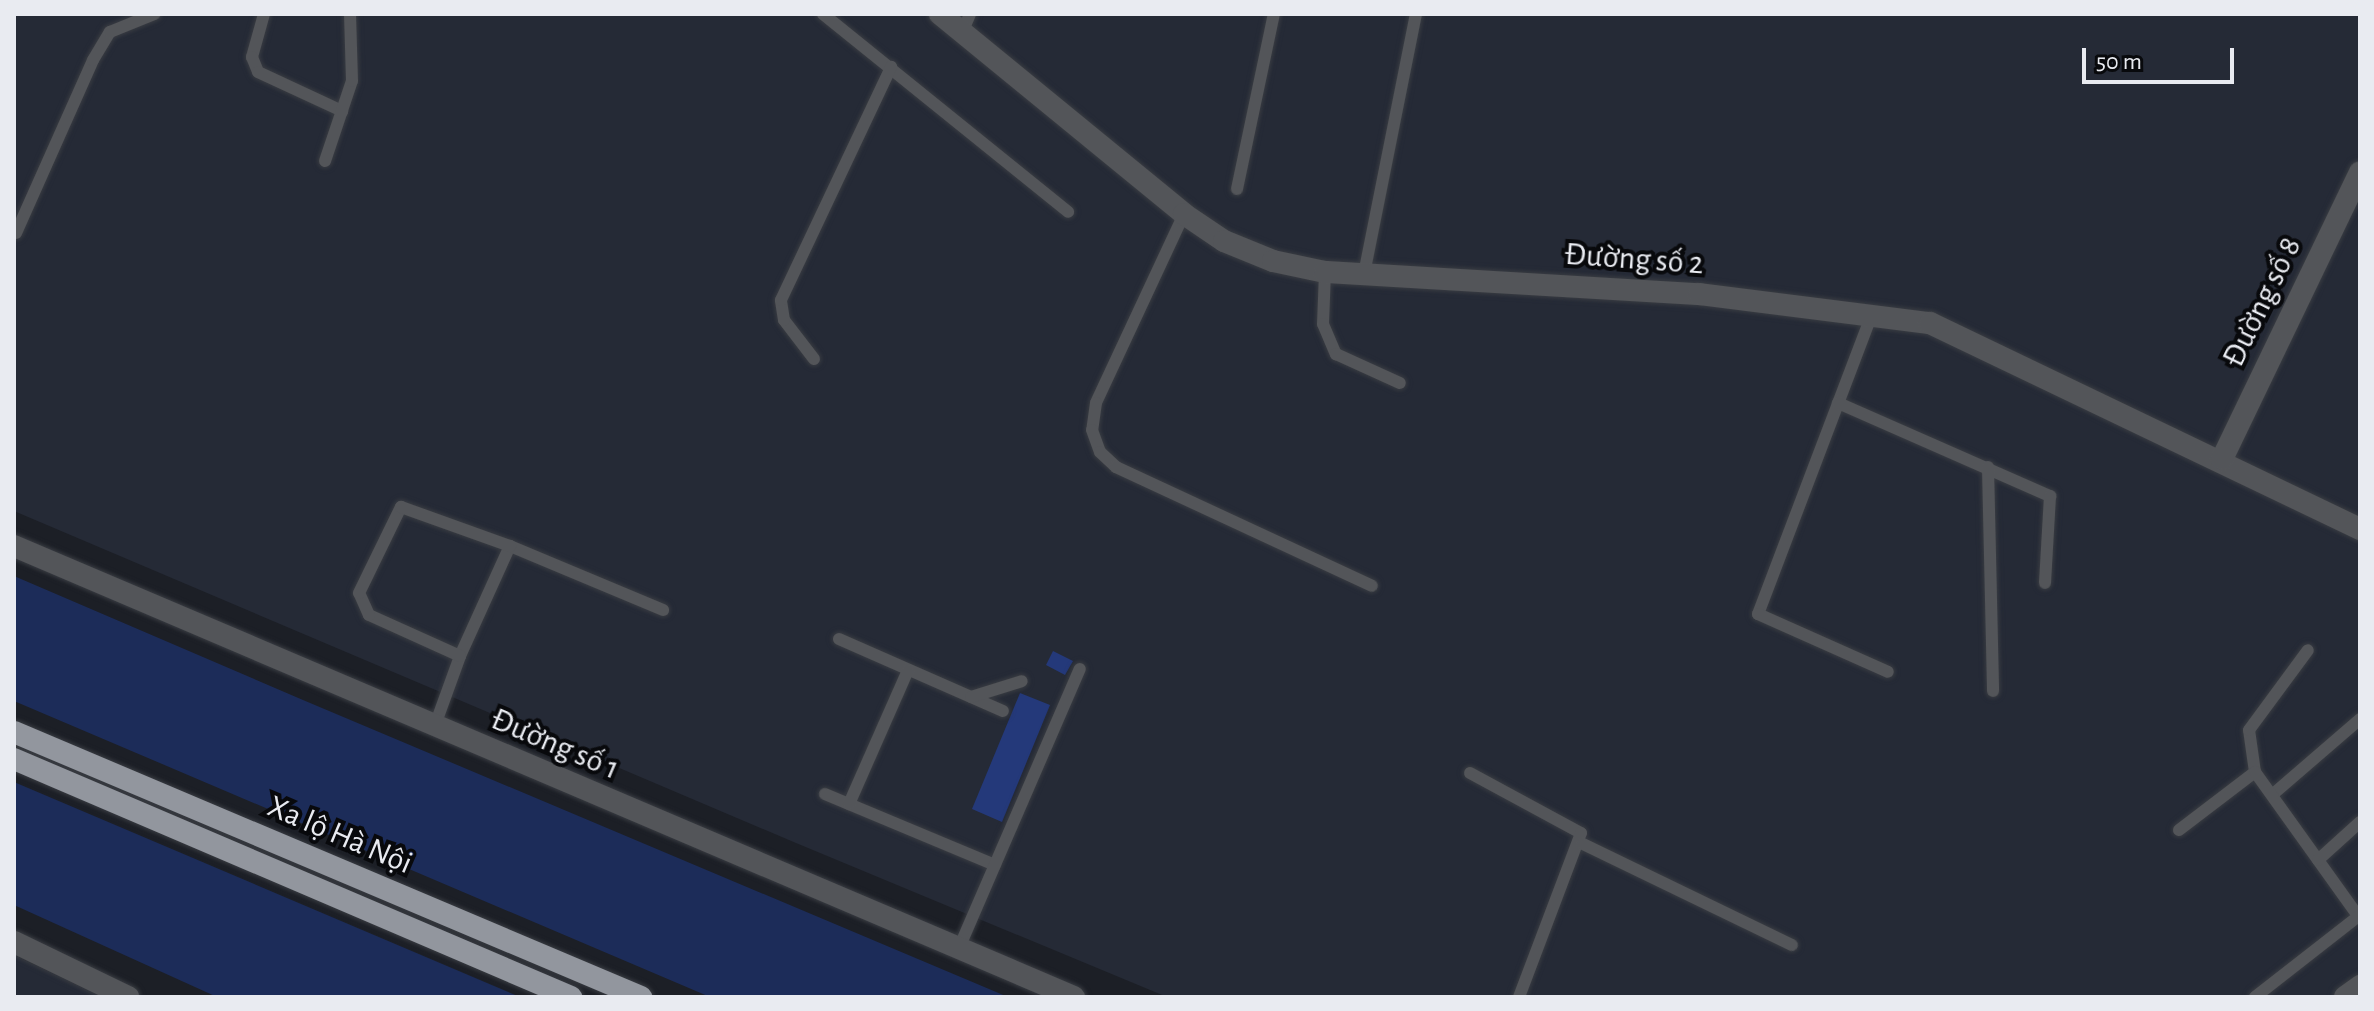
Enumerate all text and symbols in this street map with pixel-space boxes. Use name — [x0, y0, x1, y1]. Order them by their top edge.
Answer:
scale bar — [2086, 32, 2238, 82]
text: 50 m — [2096, 50, 2142, 74]
street label: Đường số 8 — [2214, 231, 2310, 373]
street label: Đường số 2 — [1563, 235, 1705, 283]
street label: Đường số 1 — [485, 700, 625, 788]
street label: Xa lộ Hà Nội — [262, 787, 418, 883]

